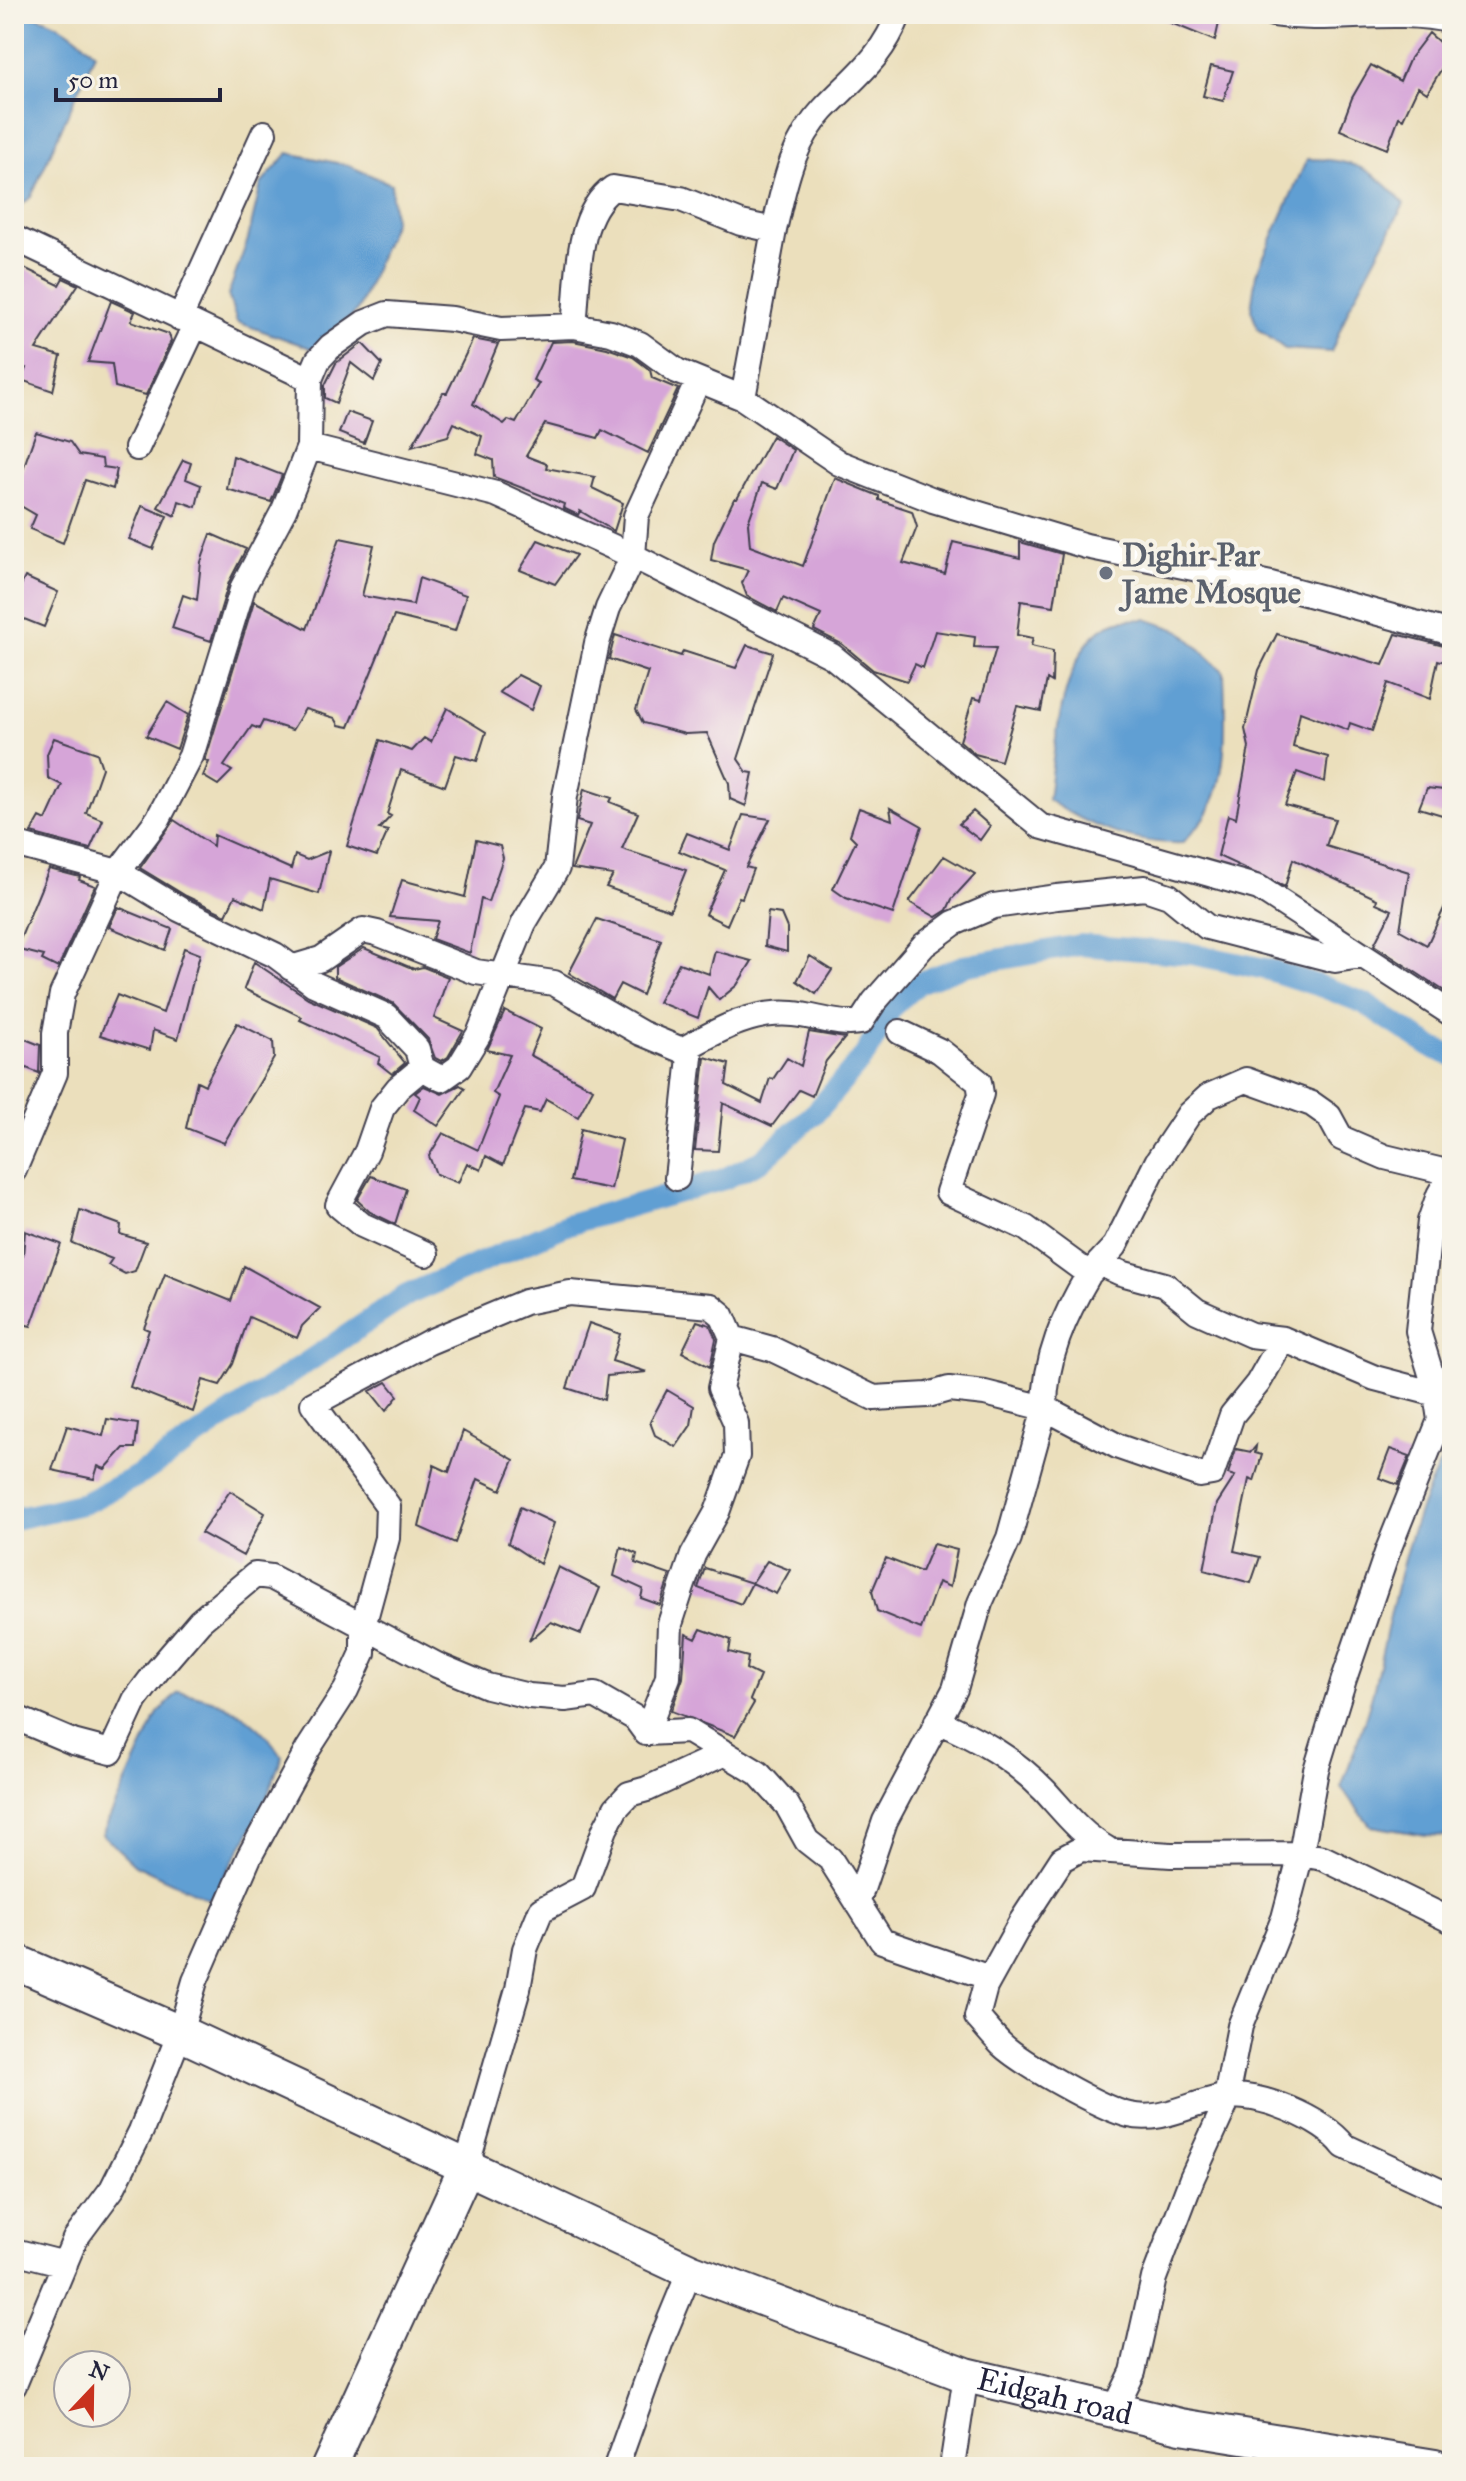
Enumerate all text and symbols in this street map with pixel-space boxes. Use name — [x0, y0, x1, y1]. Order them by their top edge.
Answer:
scale bar — [56, 52, 220, 102]
text: 50 m — [68, 65, 118, 95]
place label: Dighir Par Jame Mosque — [1118, 536, 1301, 612]
marker: Dighir Par Jame Mosque — [1097, 564, 1115, 582]
north arrow — [52, 2349, 132, 2429]
text: N — [86, 2355, 113, 2387]
street label: Eidgah road — [973, 2359, 1136, 2434]

